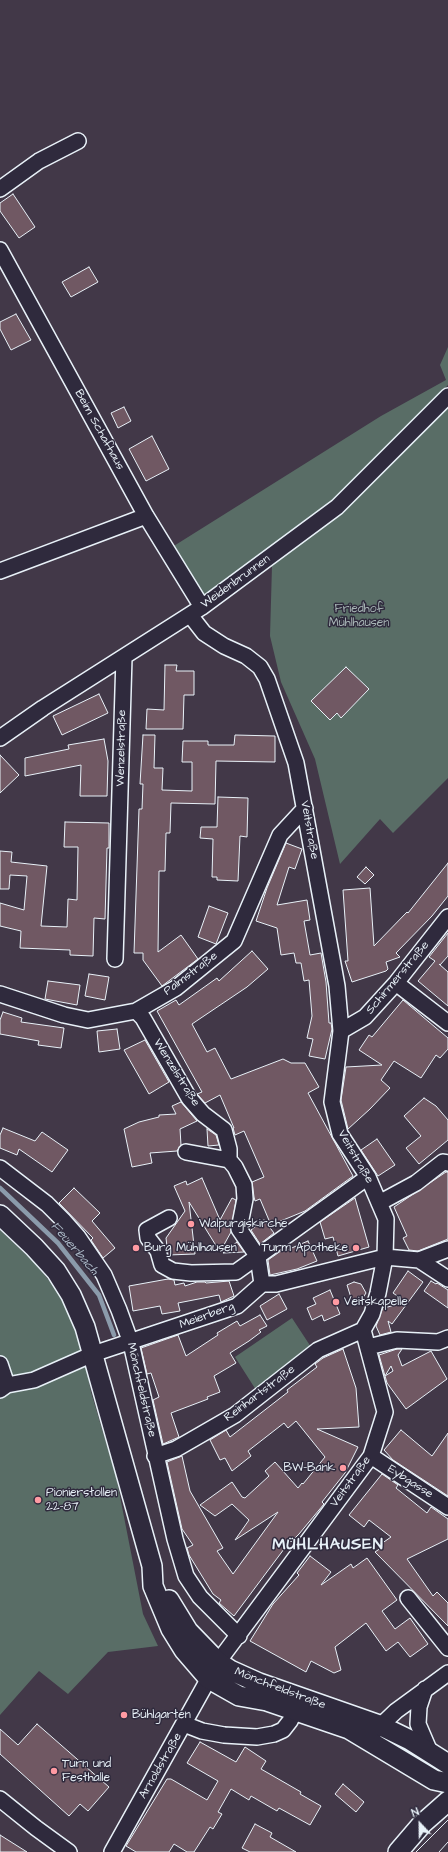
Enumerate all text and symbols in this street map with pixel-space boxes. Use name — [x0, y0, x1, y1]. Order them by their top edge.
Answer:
street label: Beim Schafhaus — [71, 387, 127, 473]
street label: Weidenbrunnen — [199, 552, 273, 612]
park label: Friedhof Mühlhausen — [329, 602, 389, 630]
street label: Wenzelstraße — [114, 710, 130, 786]
street label: Veitstraße — [297, 800, 321, 860]
street label: Schirmerstraße — [363, 939, 433, 1017]
street label: Palmstraße — [161, 949, 221, 999]
street label: Wenzelstraße — [150, 1037, 202, 1109]
street label: Veitstraße — [334, 1128, 376, 1186]
place label: Walpurgiskirche — [199, 1217, 288, 1231]
water label: Feuerbach — [47, 1219, 101, 1279]
marker: Walpurgiskirche — [186, 1219, 196, 1229]
place label: Burg Mühlhausen — [144, 1241, 237, 1255]
place label: Turm Apotheke — [261, 1241, 348, 1255]
marker: Burg Mühlhausen — [131, 1243, 141, 1253]
marker: Turm Apotheke — [351, 1243, 361, 1253]
place label: Veitskapelle — [344, 1295, 408, 1309]
marker: Veitskapelle — [331, 1297, 341, 1307]
street label: Meierberg — [178, 1299, 236, 1333]
street label: Mönchfeldstraße — [123, 1341, 159, 1439]
street label: Reinhartstraße — [222, 1363, 298, 1425]
street label: Veitstraße — [328, 1454, 374, 1510]
place label: BW-Bank — [283, 1461, 335, 1475]
street label: Eybgasse — [385, 1462, 435, 1502]
marker: BW-Bank — [338, 1463, 348, 1473]
place label: Pionierstollen 22-87 — [46, 1486, 117, 1514]
marker: Pionierstollen 22-87 — [33, 1495, 43, 1505]
district label: MÜHLHAUSEN — [272, 1536, 384, 1556]
street label: Mönchfeldstraße — [232, 1665, 328, 1713]
place label: Bühlgarten — [132, 1708, 191, 1722]
marker: Bühlgarten — [119, 1710, 129, 1720]
street label: Arnoldstraße — [136, 1730, 186, 1802]
place label: Turn und Festhalle — [62, 1757, 111, 1785]
marker: Turn und Festhalle — [49, 1766, 59, 1776]
north arrow — [400, 1804, 440, 1844]
text: N — [409, 1804, 421, 1821]

